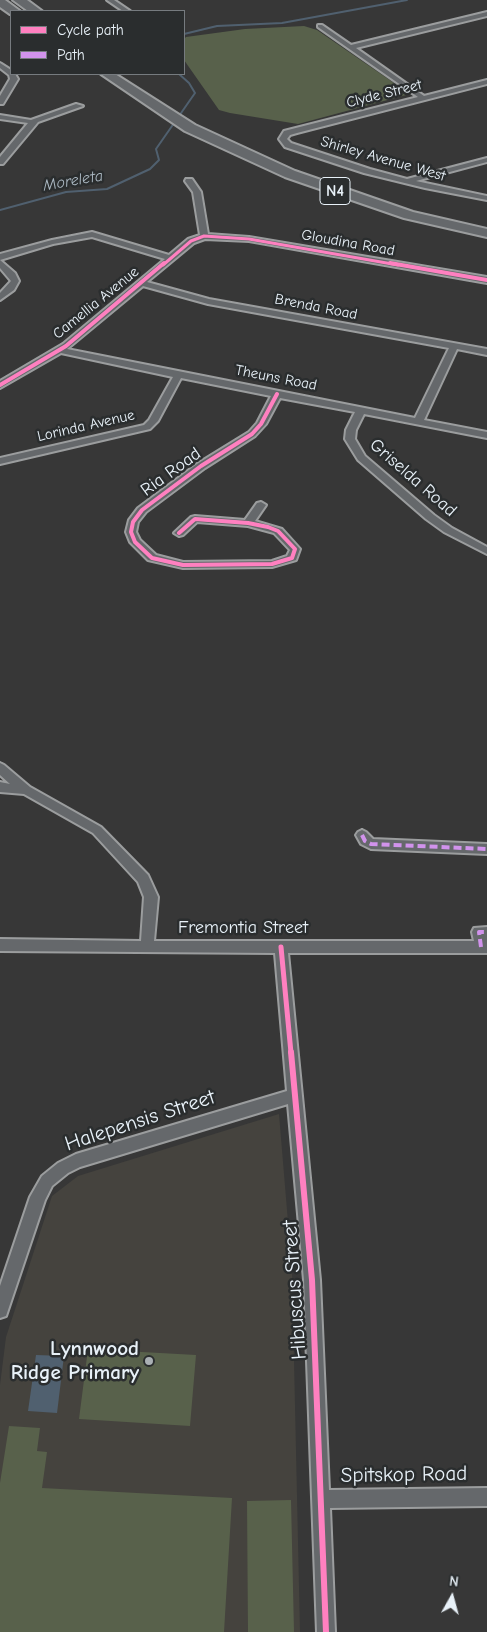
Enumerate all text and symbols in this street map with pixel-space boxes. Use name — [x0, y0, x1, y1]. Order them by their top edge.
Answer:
legend — [10, 10, 185, 75]
text: Cycle path — [57, 21, 124, 39]
text: Path — [57, 46, 85, 64]
street label: Clyde Street — [344, 76, 424, 112]
street label: Shirley Avenue West — [319, 133, 447, 185]
water label: Moreleta — [42, 166, 104, 196]
road number: N4 — [320, 178, 350, 205]
street label: Gloudina Road — [300, 226, 396, 260]
street label: Camellia Avenue — [49, 263, 143, 343]
street label: Brenda Road — [273, 290, 359, 324]
street label: Theuns Road — [234, 361, 318, 395]
street label: Lorinda Avenue — [36, 406, 136, 446]
street label: Griselda Road — [365, 434, 461, 522]
street label: Ria Road — [137, 443, 205, 501]
street label: Fremontia Street — [178, 917, 308, 939]
street label: Halepensis Street — [62, 1085, 218, 1157]
street label: Hibuscus Street — [278, 1219, 312, 1361]
place label: Lynnwood Ridge Primary — [11, 1336, 139, 1386]
marker: Lynnwood Ridge Primary — [143, 1355, 155, 1367]
street label: Spitskop Road — [340, 1461, 468, 1489]
north arrow — [427, 1572, 477, 1622]
text: N — [448, 1573, 459, 1591]

